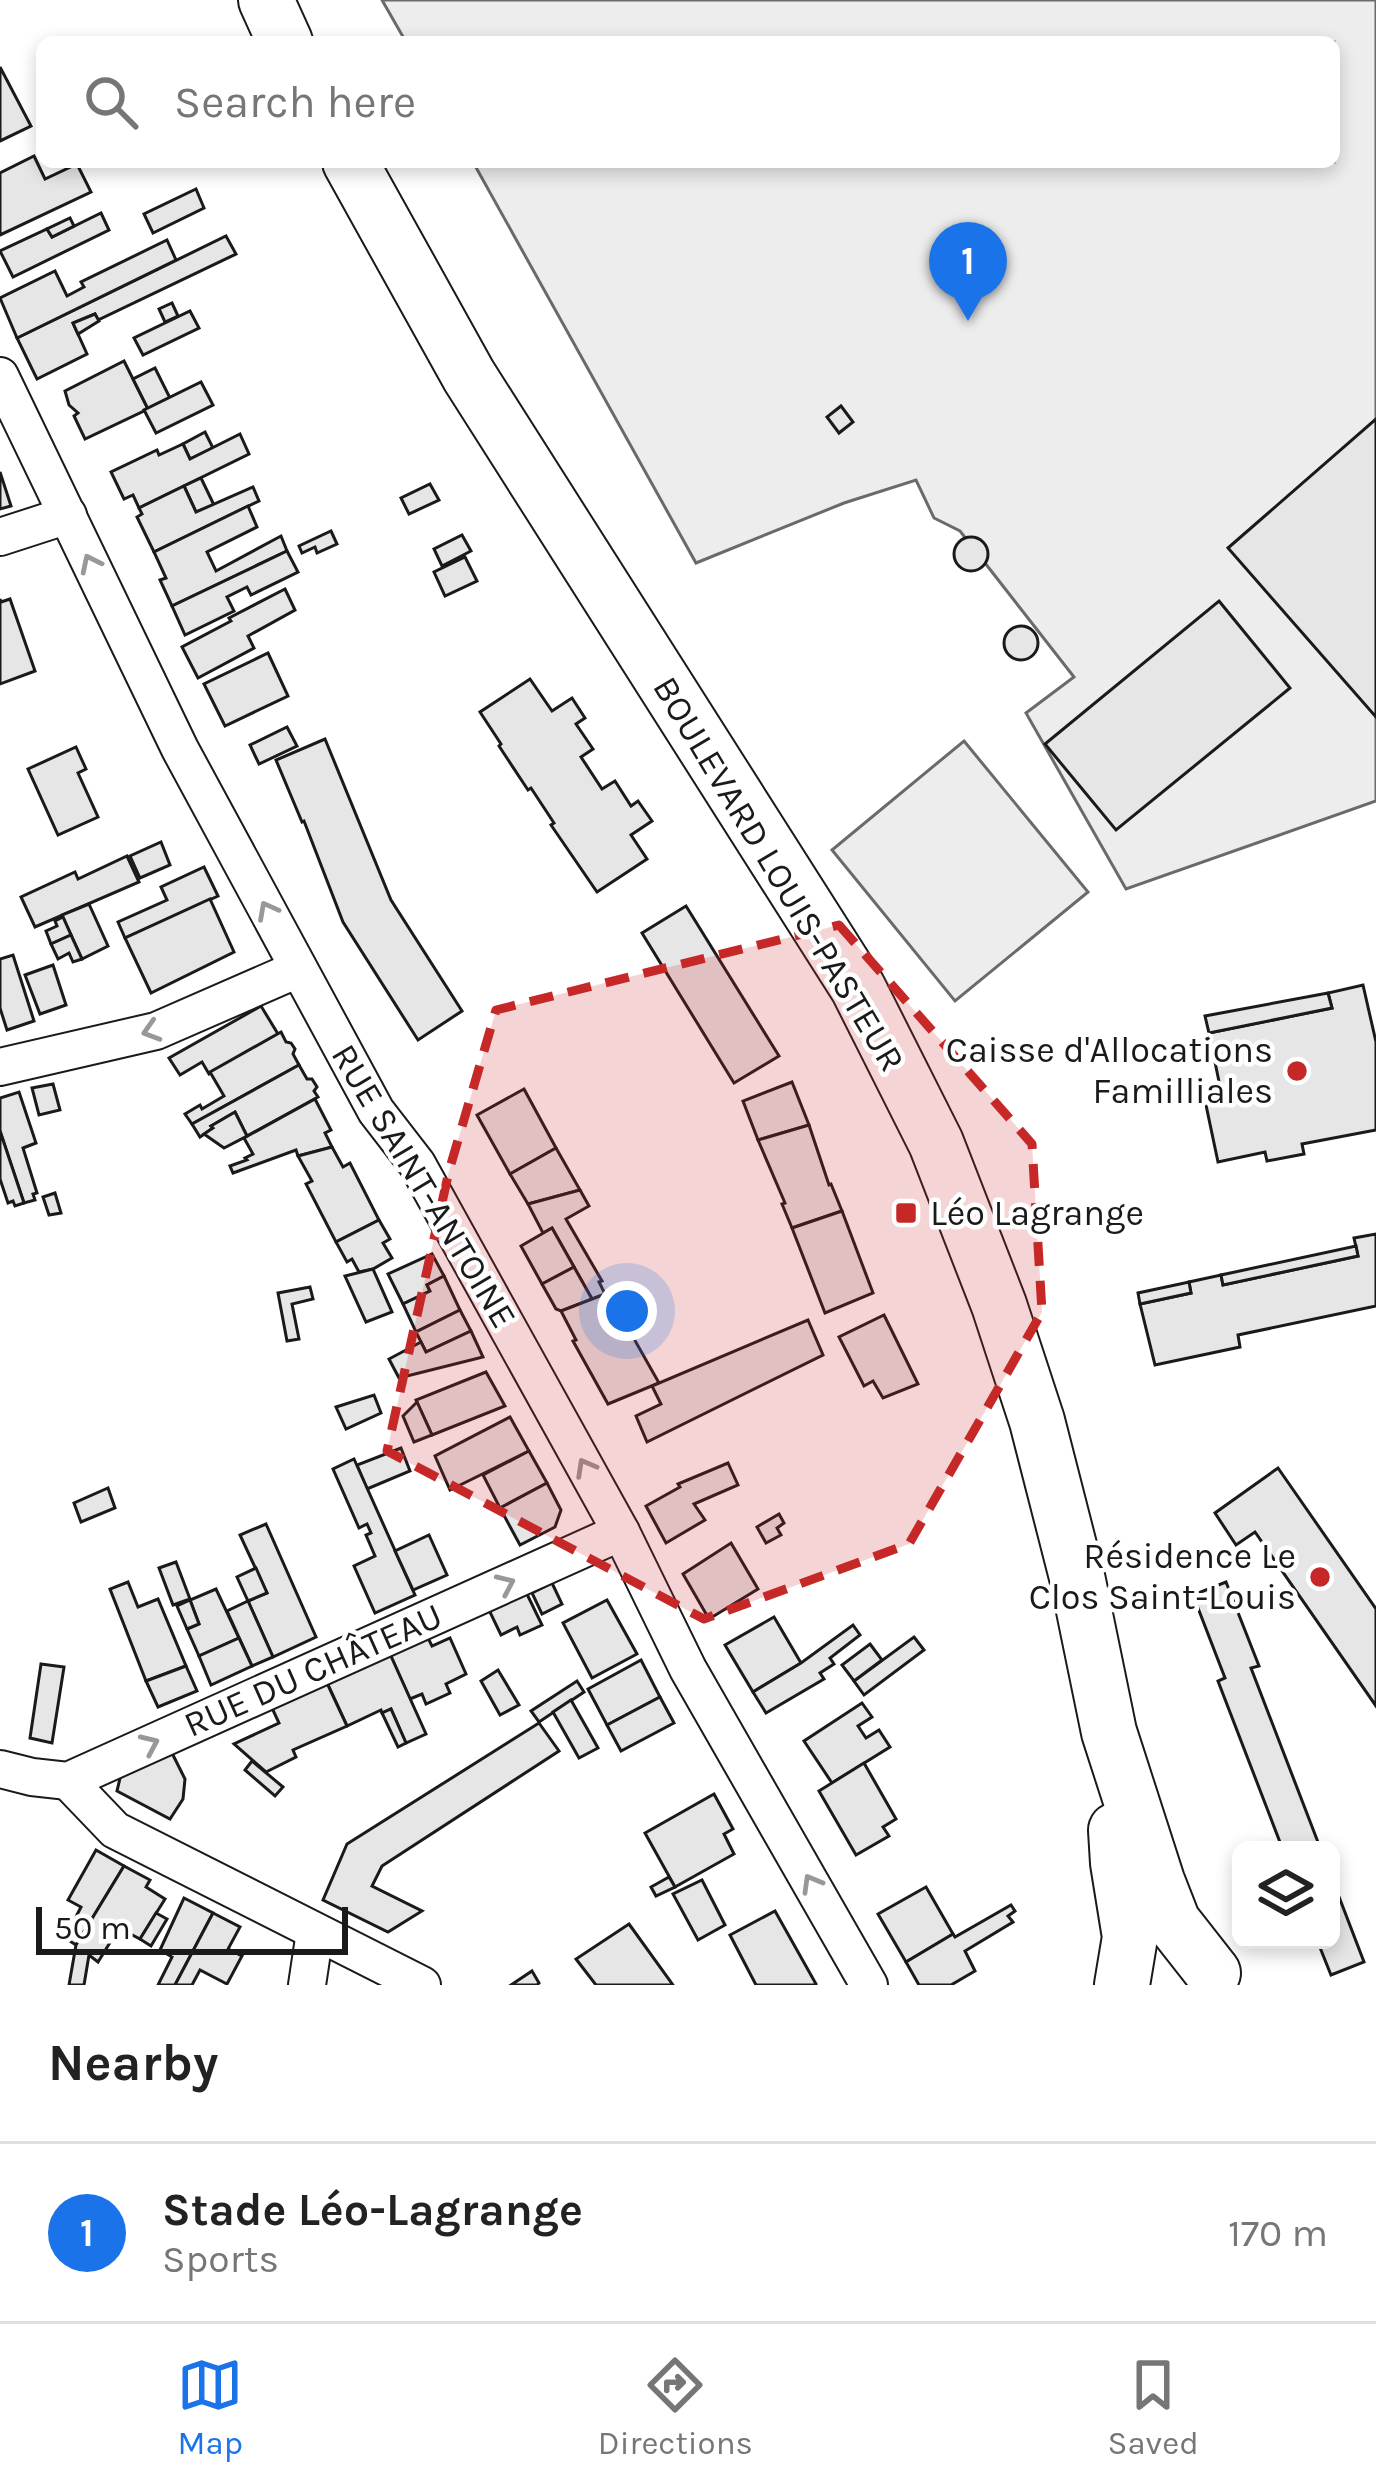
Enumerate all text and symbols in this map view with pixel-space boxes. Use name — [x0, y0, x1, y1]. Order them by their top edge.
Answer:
search box — [36, 36, 1340, 168]
icon: search — [78, 69, 144, 135]
text: Search here — [174, 76, 416, 128]
pin: 1 — [929, 222, 1007, 321]
one-way arrow — [81, 554, 104, 575]
street label: BOULEVARD LOUIS-PASTEUR — [644, 669, 914, 1079]
one-way arrow — [258, 901, 281, 923]
one-way arrow — [141, 1017, 162, 1042]
place label: Caisse d'Allocations Familliales — [946, 1029, 1273, 1112]
street label: RUE SAINT-ANTOINE — [323, 1037, 525, 1335]
marker: Caisse d'Allocations Familliales — [1284, 1058, 1310, 1084]
place label: Léo Lagrange — [930, 1192, 1144, 1234]
marker: Léo Lagrange — [893, 1200, 919, 1226]
your location — [597, 1281, 657, 1341]
one-way arrow — [576, 1458, 599, 1480]
place label: Résidence Le Clos Saint-Louis — [1029, 1535, 1296, 1618]
marker: Résidence Le Clos Saint-Louis — [1307, 1564, 1333, 1590]
one-way arrow — [493, 1574, 515, 1598]
street label: RUE DU CHÂTEAU — [178, 1594, 448, 1746]
one-way arrow — [138, 1735, 159, 1758]
map controls — [1232, 1841, 1340, 1949]
button: layers — [1232, 1841, 1340, 1949]
one-way arrow — [802, 1875, 825, 1896]
scale bar — [36, 1901, 348, 1954]
text: 50 m — [54, 1909, 131, 1947]
text: Nearby — [48, 2033, 218, 2093]
text: Stade Léo-Lagrange — [162, 2184, 583, 2236]
text: 1 — [80, 2210, 94, 2256]
text: 170 m — [1228, 2210, 1328, 2256]
text: Sports — [162, 2236, 279, 2282]
tab: Map — [177, 2352, 243, 2462]
tab: Directions — [598, 2352, 753, 2462]
tab: Saved — [1108, 2352, 1199, 2462]

